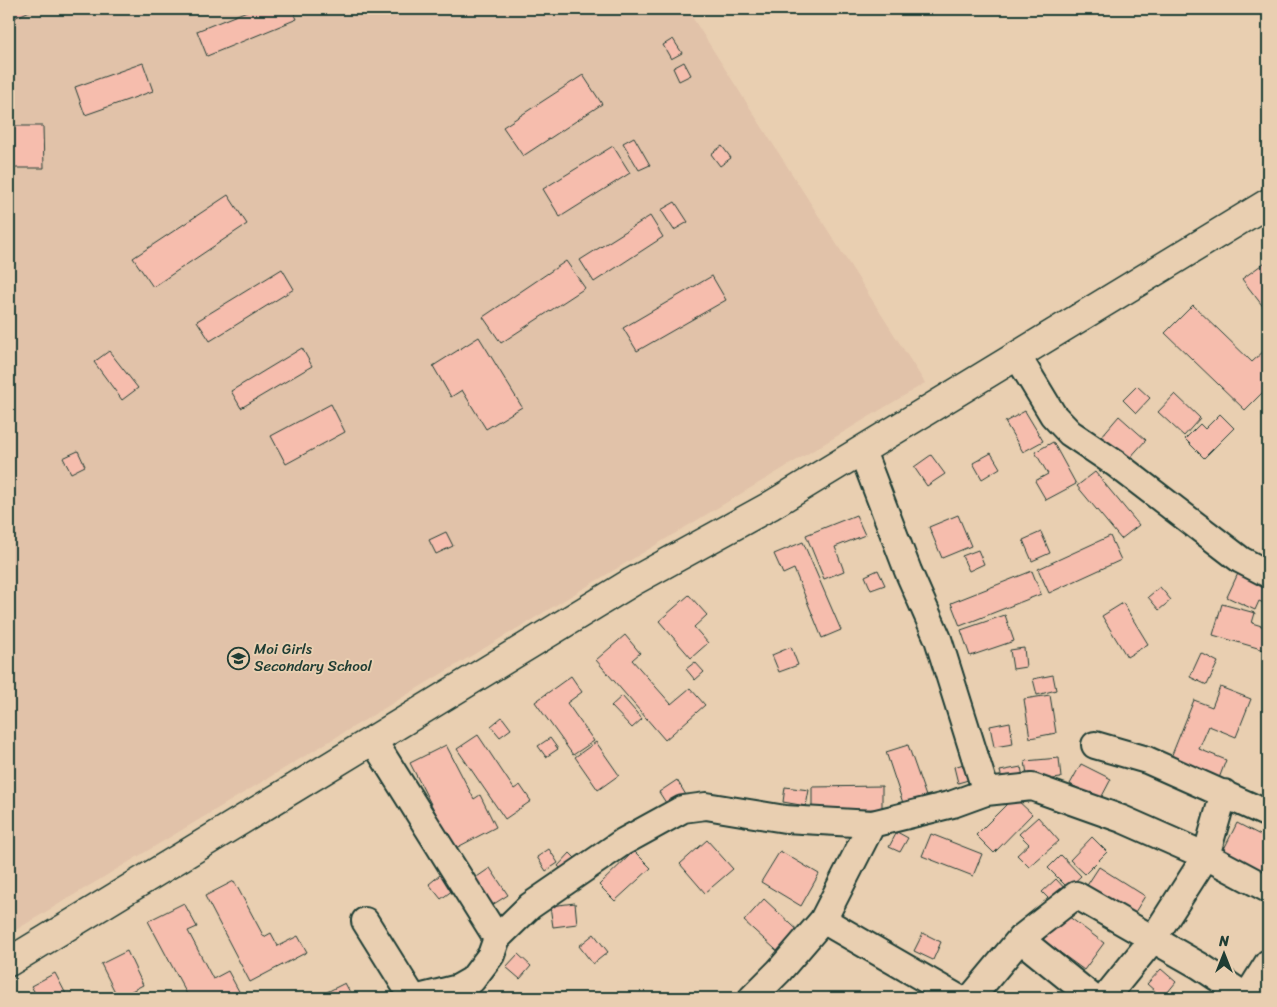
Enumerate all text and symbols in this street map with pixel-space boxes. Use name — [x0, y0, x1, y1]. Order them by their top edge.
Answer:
place label: Moi Girls Secondary School — [254, 636, 373, 679]
school or university icon: Moi Girls Secondary School — [226, 646, 250, 670]
text: N — [1218, 929, 1229, 954]
north arrow — [1200, 930, 1250, 980]

